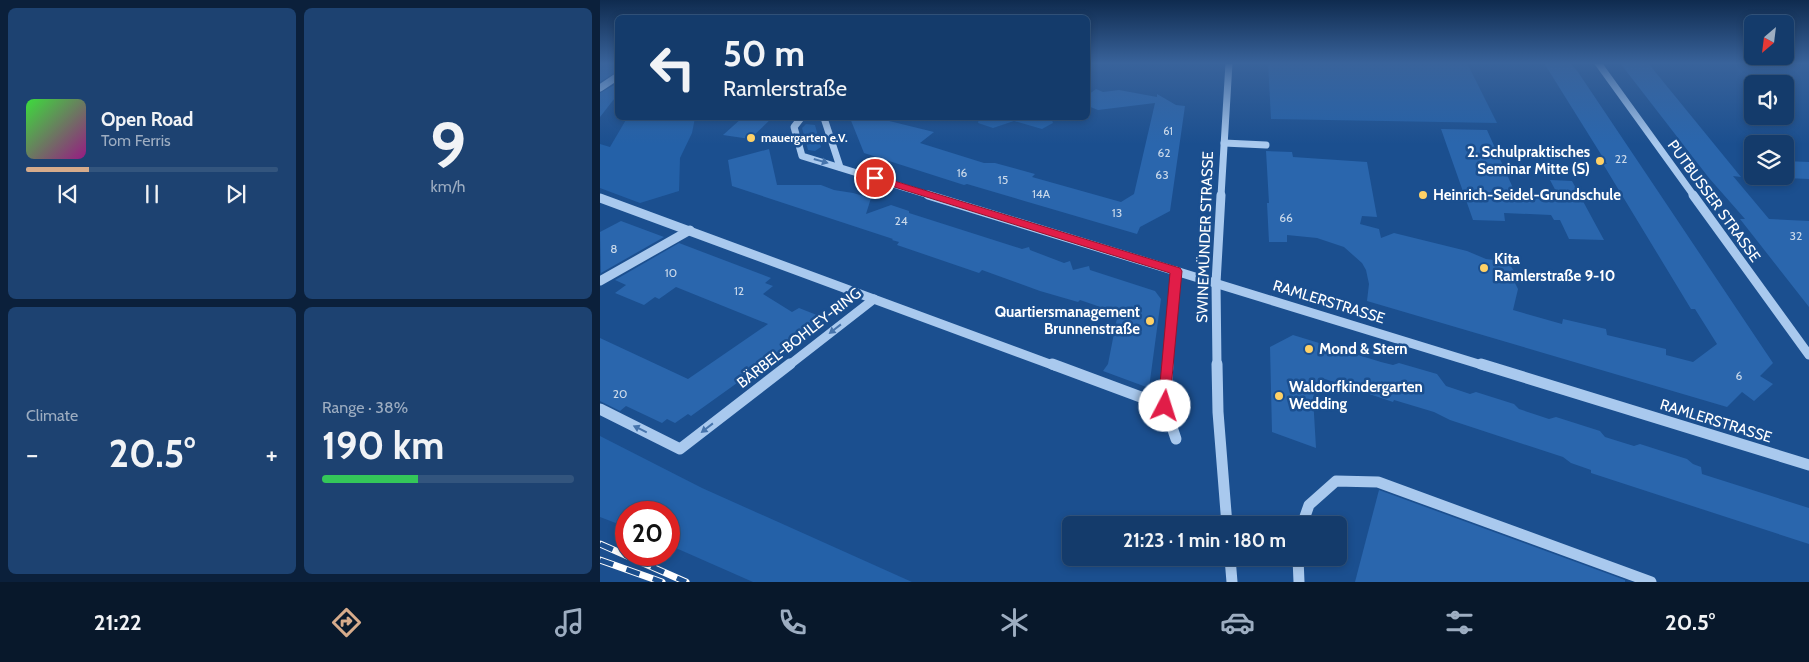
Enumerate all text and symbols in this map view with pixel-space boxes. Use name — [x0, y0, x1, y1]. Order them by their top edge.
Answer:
north arrow — [1744, 15, 1794, 65]
map controls — [1744, 15, 1794, 185]
text: 50 m — [723, 32, 805, 75]
icon: left — [640, 35, 705, 100]
text: Ramlerstraße — [723, 75, 847, 102]
button: sound — [1744, 75, 1794, 125]
text: 9 — [430, 105, 466, 184]
text: Open Road — [101, 108, 193, 131]
house number: 61 — [1163, 124, 1173, 138]
place label: mauergarten e.V. — [761, 130, 848, 145]
text: Tom Ferris — [101, 131, 171, 150]
marker: mauergarten e.V. — [745, 132, 757, 144]
button: layers — [1744, 135, 1794, 185]
street label: PUTBUSSER STRASSE — [1664, 137, 1764, 265]
place label: 2. Schulpraktisches Seminar Mitte (S) — [1467, 143, 1590, 178]
house number: 62 — [1157, 145, 1171, 160]
street label: SWINEMÜNDER STRASSE — [1193, 151, 1217, 323]
house number: 22 — [1615, 151, 1627, 166]
marker: 2. Schulpraktisches Seminar Mitte (S) — [1594, 155, 1606, 167]
pin — [854, 157, 896, 199]
one-way arrow — [814, 158, 829, 166]
icon: arrive — [861, 164, 889, 192]
house number: 16 — [957, 165, 968, 180]
house number: 63 — [1155, 167, 1169, 182]
house number: 15 — [998, 172, 1008, 187]
text: km/h — [430, 177, 466, 196]
icon: previous — [54, 180, 82, 208]
icon: pause — [138, 180, 166, 208]
icon: next — [222, 180, 250, 208]
house number: 14A — [1032, 186, 1051, 201]
place label: Heinrich-Seidel-Grundschule — [1433, 186, 1621, 204]
marker: Heinrich-Seidel-Grundschule — [1417, 189, 1429, 201]
house number: 13 — [1112, 205, 1122, 220]
house number: 66 — [1279, 210, 1293, 225]
house number: 24 — [894, 213, 908, 228]
house number: 32 — [1790, 228, 1802, 243]
house number: 8 — [610, 241, 618, 256]
place label: Kita Ramlerstraße 9-10 — [1494, 250, 1615, 285]
marker: Kita Ramlerstraße 9-10 — [1478, 262, 1490, 274]
house number: 10 — [665, 265, 677, 280]
street label: RAMLERSTRASSE — [1271, 276, 1387, 328]
house number: 12 — [734, 283, 744, 298]
street label: BÄRBEL-BOHLEY-RING — [733, 284, 865, 392]
place label: Quartiersmanagement Brunnenstraße — [995, 303, 1140, 338]
marker: Quartiersmanagement Brunnenstraße — [1144, 315, 1156, 327]
one-way arrow — [829, 324, 842, 334]
place label: Mond & Stern — [1319, 340, 1407, 358]
marker: Mond & Stern — [1303, 343, 1315, 355]
house number: 6 — [1736, 368, 1743, 383]
place label: Waldorfkindergarten Wedding — [1289, 378, 1423, 413]
position arrow — [1138, 379, 1190, 431]
house number: 20 — [613, 386, 627, 401]
marker: Waldorfkindergarten Wedding — [1273, 390, 1285, 402]
street label: RAMLERSTRASSE — [1658, 395, 1774, 447]
text: Range · 38% — [322, 398, 408, 417]
text: Climate — [26, 406, 78, 425]
text: 190 km — [322, 422, 444, 469]
one-way arrow — [701, 423, 714, 434]
one-way arrow — [633, 425, 647, 433]
text: 20.5° — [109, 430, 195, 477]
text: − — [26, 437, 38, 471]
text: + — [266, 437, 278, 471]
speed limit sign: 20 — [615, 501, 680, 566]
text: 21:23 · 1 min · 180 m — [1123, 529, 1286, 552]
icon: directions — [329, 605, 364, 640]
icon: music — [552, 605, 587, 640]
icon: phone — [775, 605, 810, 640]
icon: climate — [997, 605, 1032, 640]
icon: car — [1220, 605, 1255, 640]
icon: filters — [1442, 605, 1477, 640]
text: 21:22 — [94, 609, 142, 636]
text: 20.5° — [1665, 609, 1715, 636]

